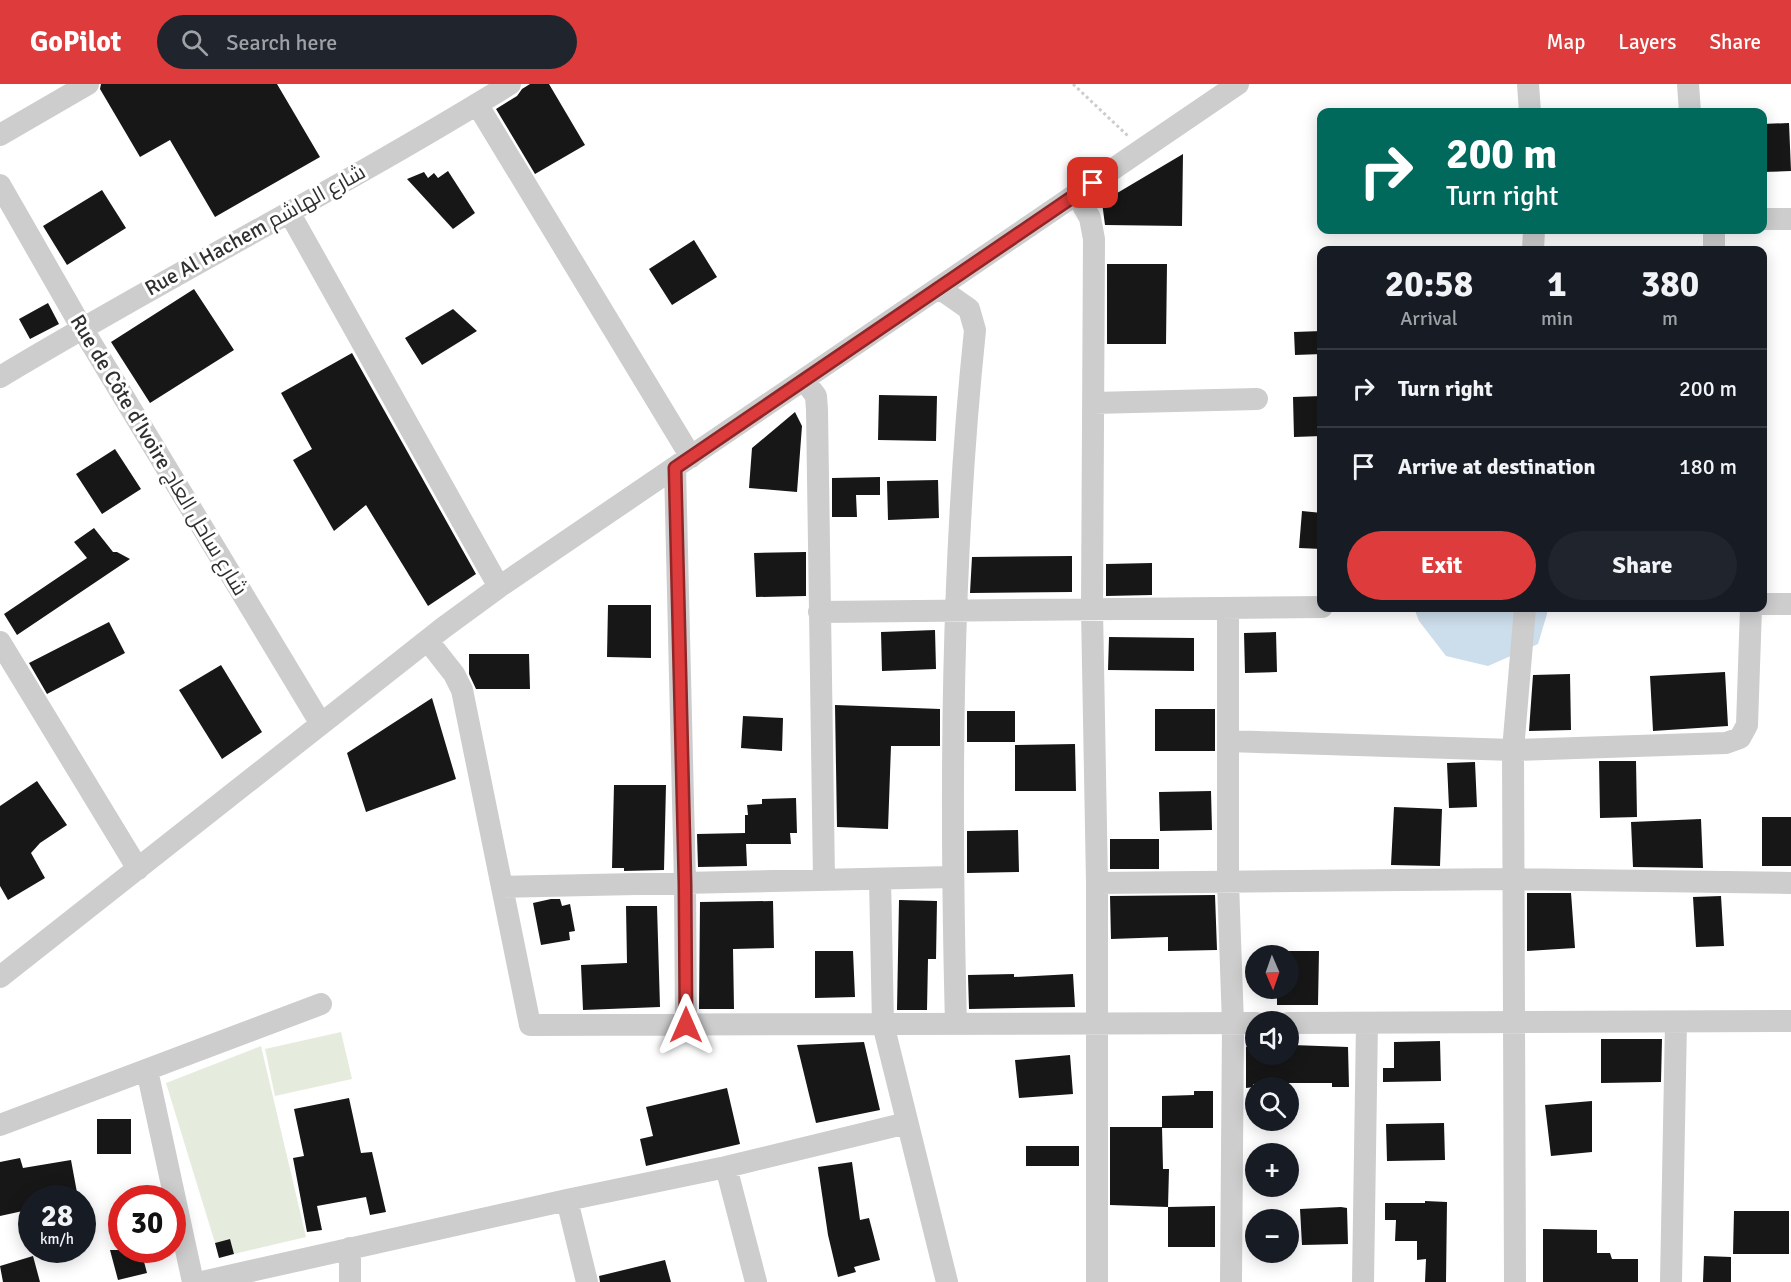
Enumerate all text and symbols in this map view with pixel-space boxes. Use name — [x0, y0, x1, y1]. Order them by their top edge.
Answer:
search box — [157, 15, 577, 69]
text: GoPilot — [30, 25, 121, 59]
icon: search — [178, 26, 211, 59]
text: Search here — [226, 29, 337, 56]
text: Map — [1547, 29, 1585, 55]
text: Layers — [1618, 29, 1676, 55]
text: Share — [1709, 29, 1761, 55]
text: 200 m — [1446, 129, 1557, 180]
icon: right — [1347, 132, 1425, 210]
pin — [1067, 157, 1118, 208]
street label: Rue Al Hachem شارع الهاشم — [140, 158, 370, 302]
icon: arrive — [1076, 166, 1109, 199]
text: Turn right — [1446, 180, 1559, 213]
text: 20:58 — [1385, 262, 1473, 307]
text: 1 — [1547, 262, 1567, 307]
text: 380 — [1641, 262, 1699, 307]
text: Arrival — [1400, 306, 1458, 331]
text: min — [1541, 306, 1573, 331]
text: m — [1662, 306, 1678, 331]
street label: Rue de Côte d'Ivoire شارع ساحل العاج — [64, 310, 253, 601]
icon: right — [1347, 372, 1380, 405]
text: Turn right — [1398, 375, 1493, 402]
text: 200 m — [1679, 375, 1737, 402]
icon: arrive — [1347, 450, 1380, 483]
text: Arrive at destination — [1398, 453, 1595, 480]
text: 180 m — [1679, 453, 1737, 480]
button: Exit — [1347, 531, 1536, 600]
button: Share — [1548, 531, 1737, 600]
north arrow — [1245, 945, 1299, 999]
map controls — [1245, 945, 1299, 1263]
position arrow — [654, 993, 718, 1057]
button: sound — [1245, 1011, 1299, 1065]
button: search — [1245, 1077, 1299, 1131]
button: + — [1245, 1143, 1299, 1197]
speed limit sign: 30 — [108, 1185, 186, 1263]
text: 28 — [41, 1198, 73, 1235]
button: − — [1245, 1209, 1299, 1263]
text: km/h — [40, 1230, 74, 1248]

